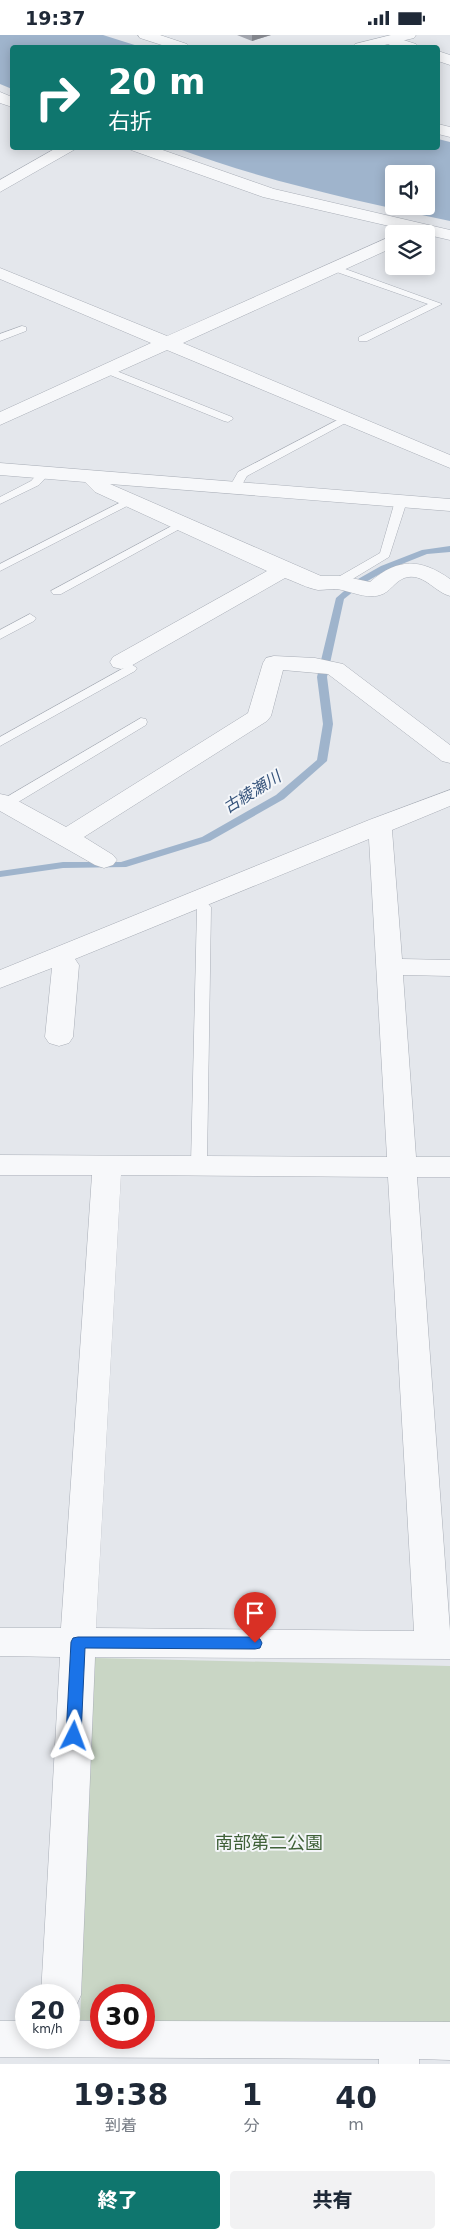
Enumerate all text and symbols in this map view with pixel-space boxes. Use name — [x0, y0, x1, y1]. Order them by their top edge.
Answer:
text: 19:37 — [25, 7, 85, 29]
text: 20 m — [108, 62, 205, 102]
icon: right — [25, 65, 90, 130]
text: 右折 — [108, 109, 152, 134]
map controls — [385, 165, 435, 275]
button: sound — [385, 165, 435, 215]
button: layers — [385, 225, 435, 275]
water label: 古綾瀬川 — [220, 766, 286, 817]
pin — [234, 1592, 276, 1643]
icon: arrive — [241, 1599, 269, 1627]
position arrow — [47, 1709, 99, 1761]
park label: 南部第二公園 — [215, 1832, 323, 1853]
speed limit sign: 30 — [90, 1984, 155, 2049]
text: 20 — [30, 1996, 65, 2025]
text: km/h — [32, 2022, 63, 2036]
text: 19:38 — [73, 2077, 168, 2112]
text: 1 — [241, 2077, 262, 2112]
text: 40 — [335, 2080, 377, 2115]
text: m — [348, 2115, 364, 2134]
text: 到着 — [105, 2116, 137, 2135]
text: 分 — [244, 2116, 260, 2135]
button: 終了 — [15, 2171, 220, 2229]
button: 共有 — [230, 2171, 435, 2229]

